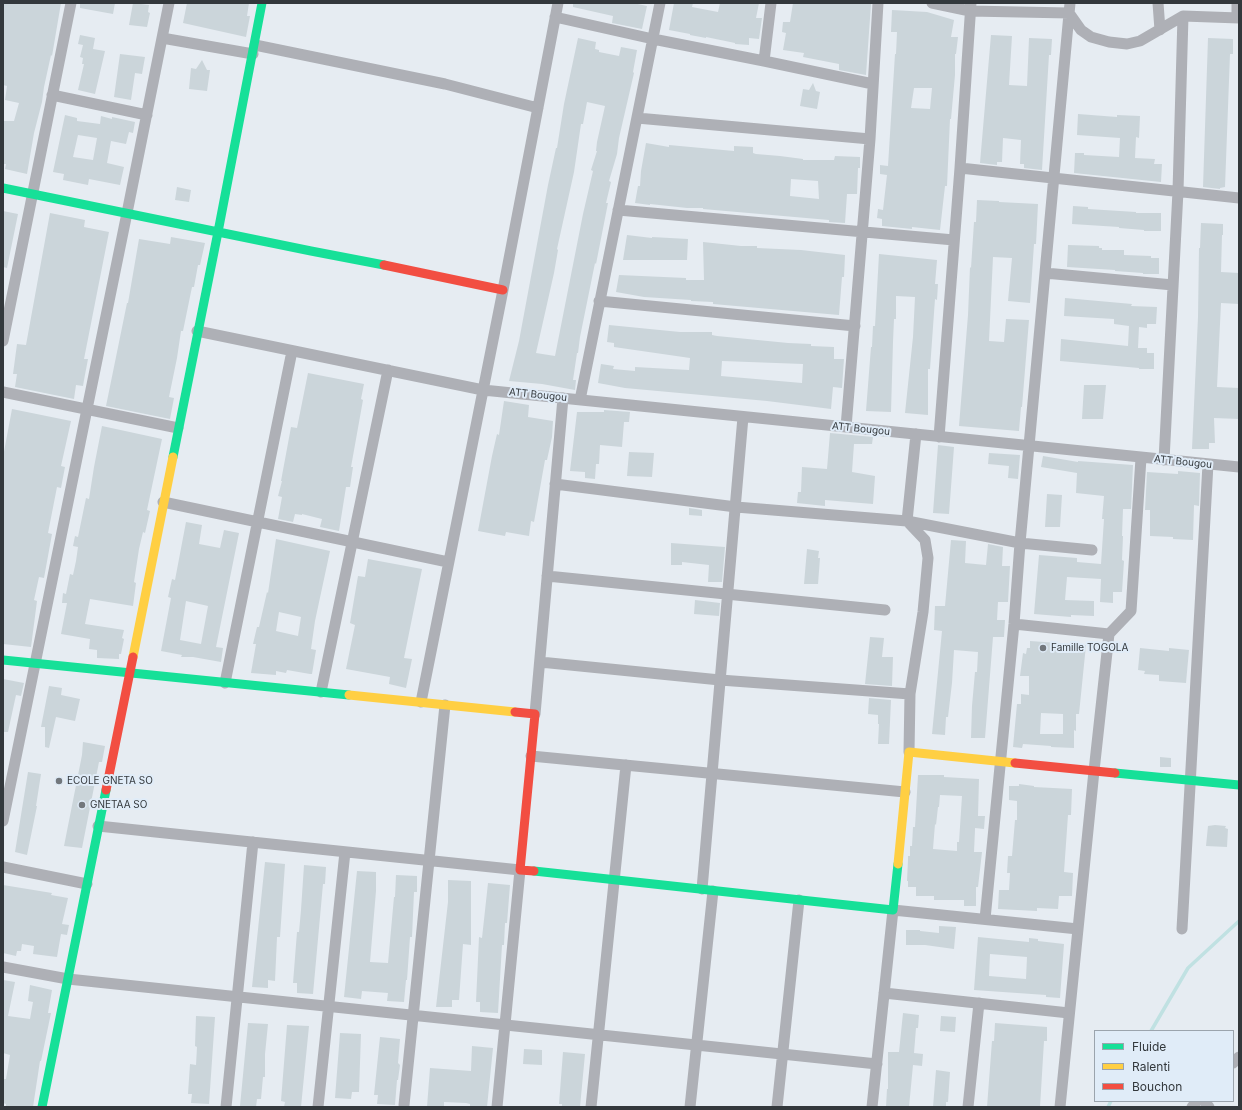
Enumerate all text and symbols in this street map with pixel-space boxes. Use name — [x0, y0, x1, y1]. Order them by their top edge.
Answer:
street label: ATT Bougou — [508, 386, 568, 404]
street label: ATT Bougou — [831, 420, 891, 438]
street label: ATT Bougou — [1153, 453, 1213, 471]
place label: Famille TOGOLA — [1051, 642, 1128, 654]
marker: Famille TOGOLA — [1038, 643, 1048, 653]
place label: ECOLE GNETA SO — [67, 775, 153, 787]
marker: ECOLE GNETA SO — [54, 776, 64, 786]
place label: GNETAA SO — [90, 799, 147, 811]
marker: GNETAA SO — [77, 800, 87, 810]
legend — [1094, 1030, 1234, 1102]
text: Fluide — [1132, 1039, 1166, 1054]
text: Ralenti — [1132, 1059, 1170, 1074]
text: Bouchon — [1132, 1079, 1182, 1094]

